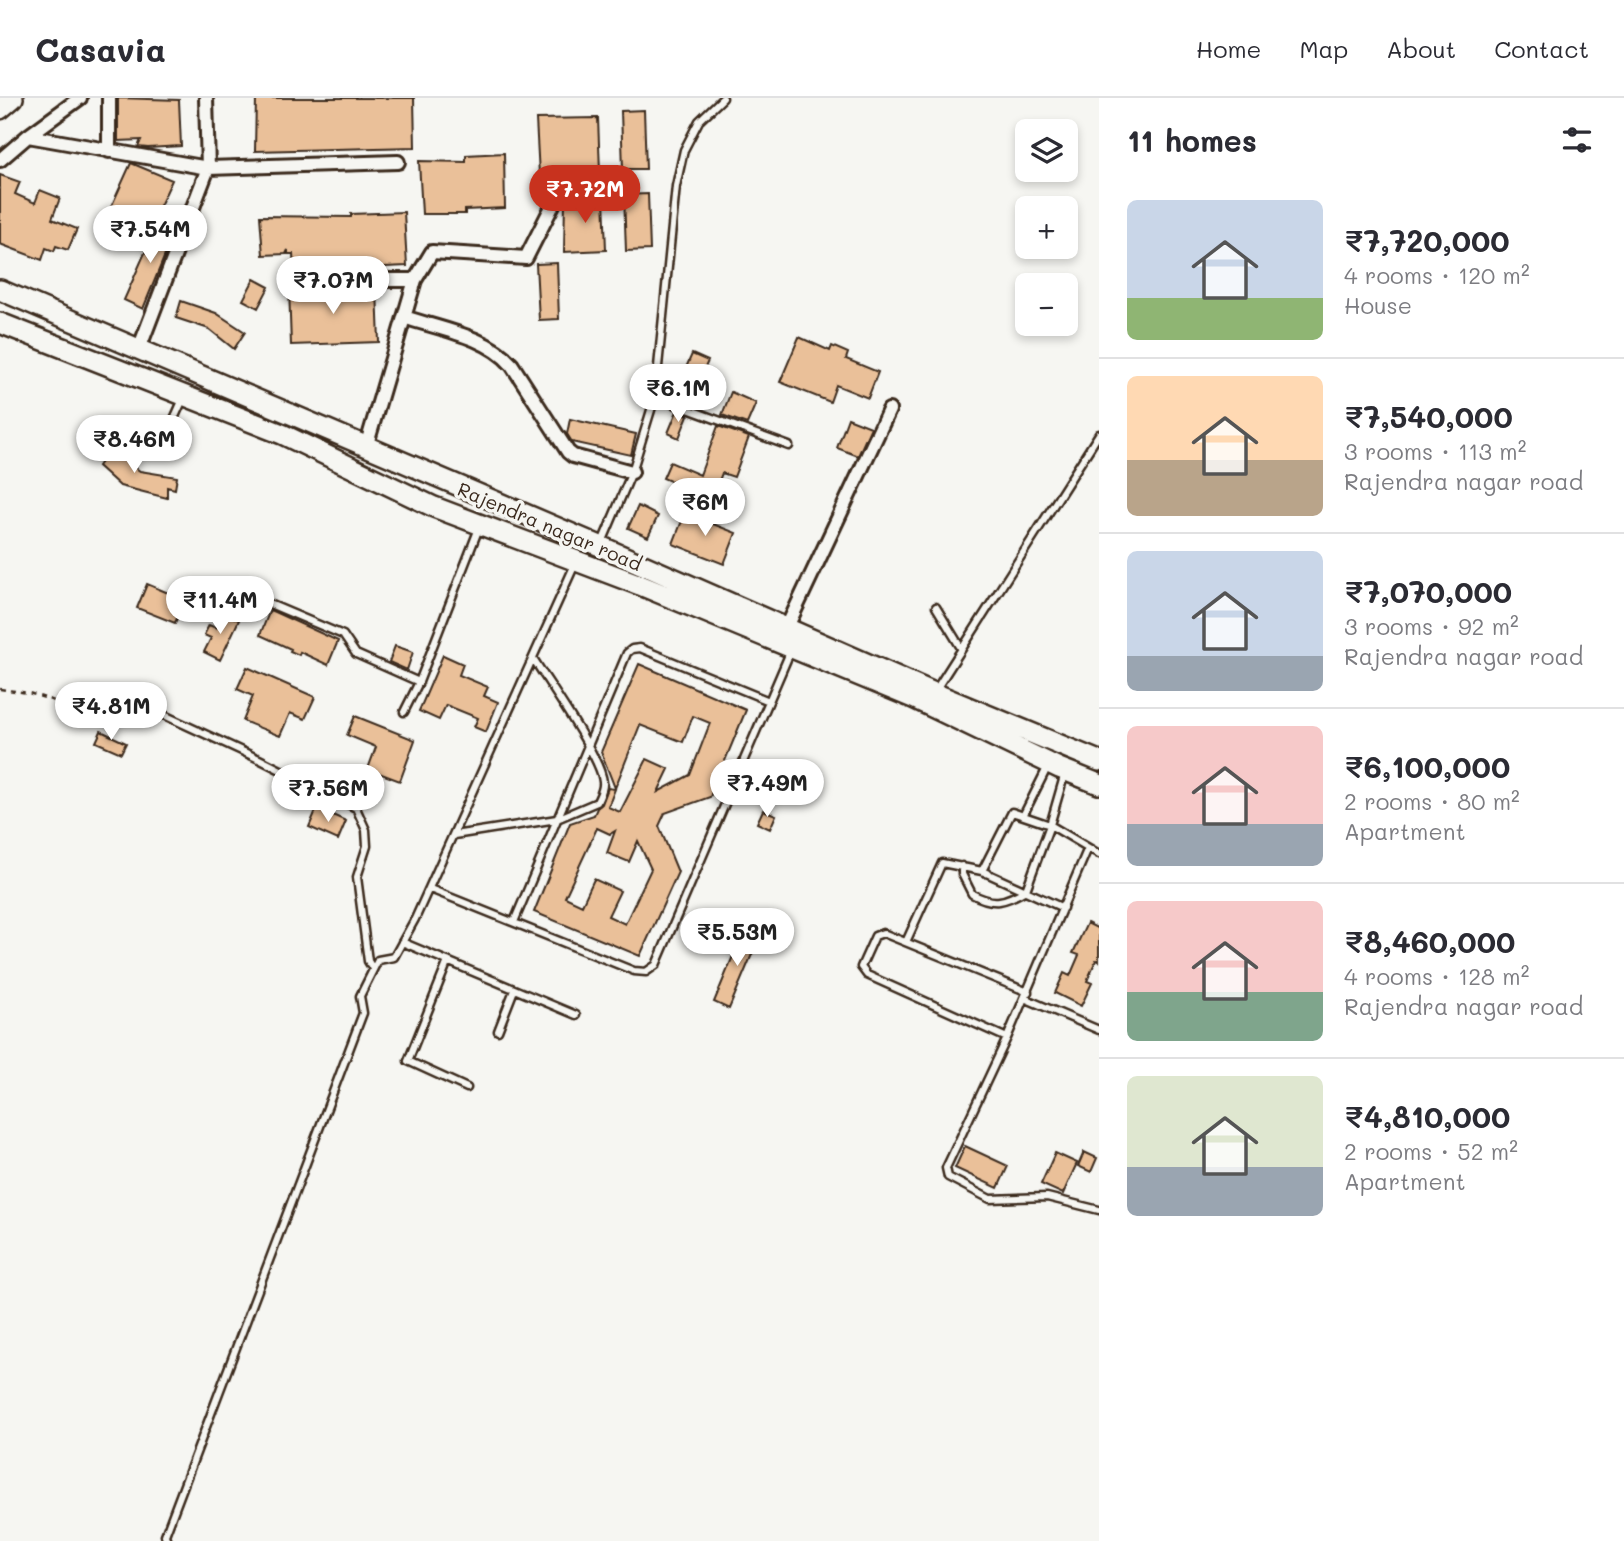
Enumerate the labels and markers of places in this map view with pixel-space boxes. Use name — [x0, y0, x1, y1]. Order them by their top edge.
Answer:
pin: ₹7.72M — [528, 166, 642, 225]
pin: ₹7.54M — [93, 206, 207, 265]
pin: ₹7.07M — [276, 256, 390, 316]
pin: ₹6.1M — [629, 364, 727, 424]
pin: ₹8.46M — [77, 416, 191, 475]
pin: ₹6M — [671, 478, 739, 538]
pin: ₹11.4M — [163, 576, 277, 636]
pin: ₹4.81M — [54, 682, 168, 742]
pin: ₹7.49M — [710, 760, 824, 819]
pin: ₹7.56M — [271, 764, 385, 824]
pin: ₹5.53M — [680, 908, 794, 968]

